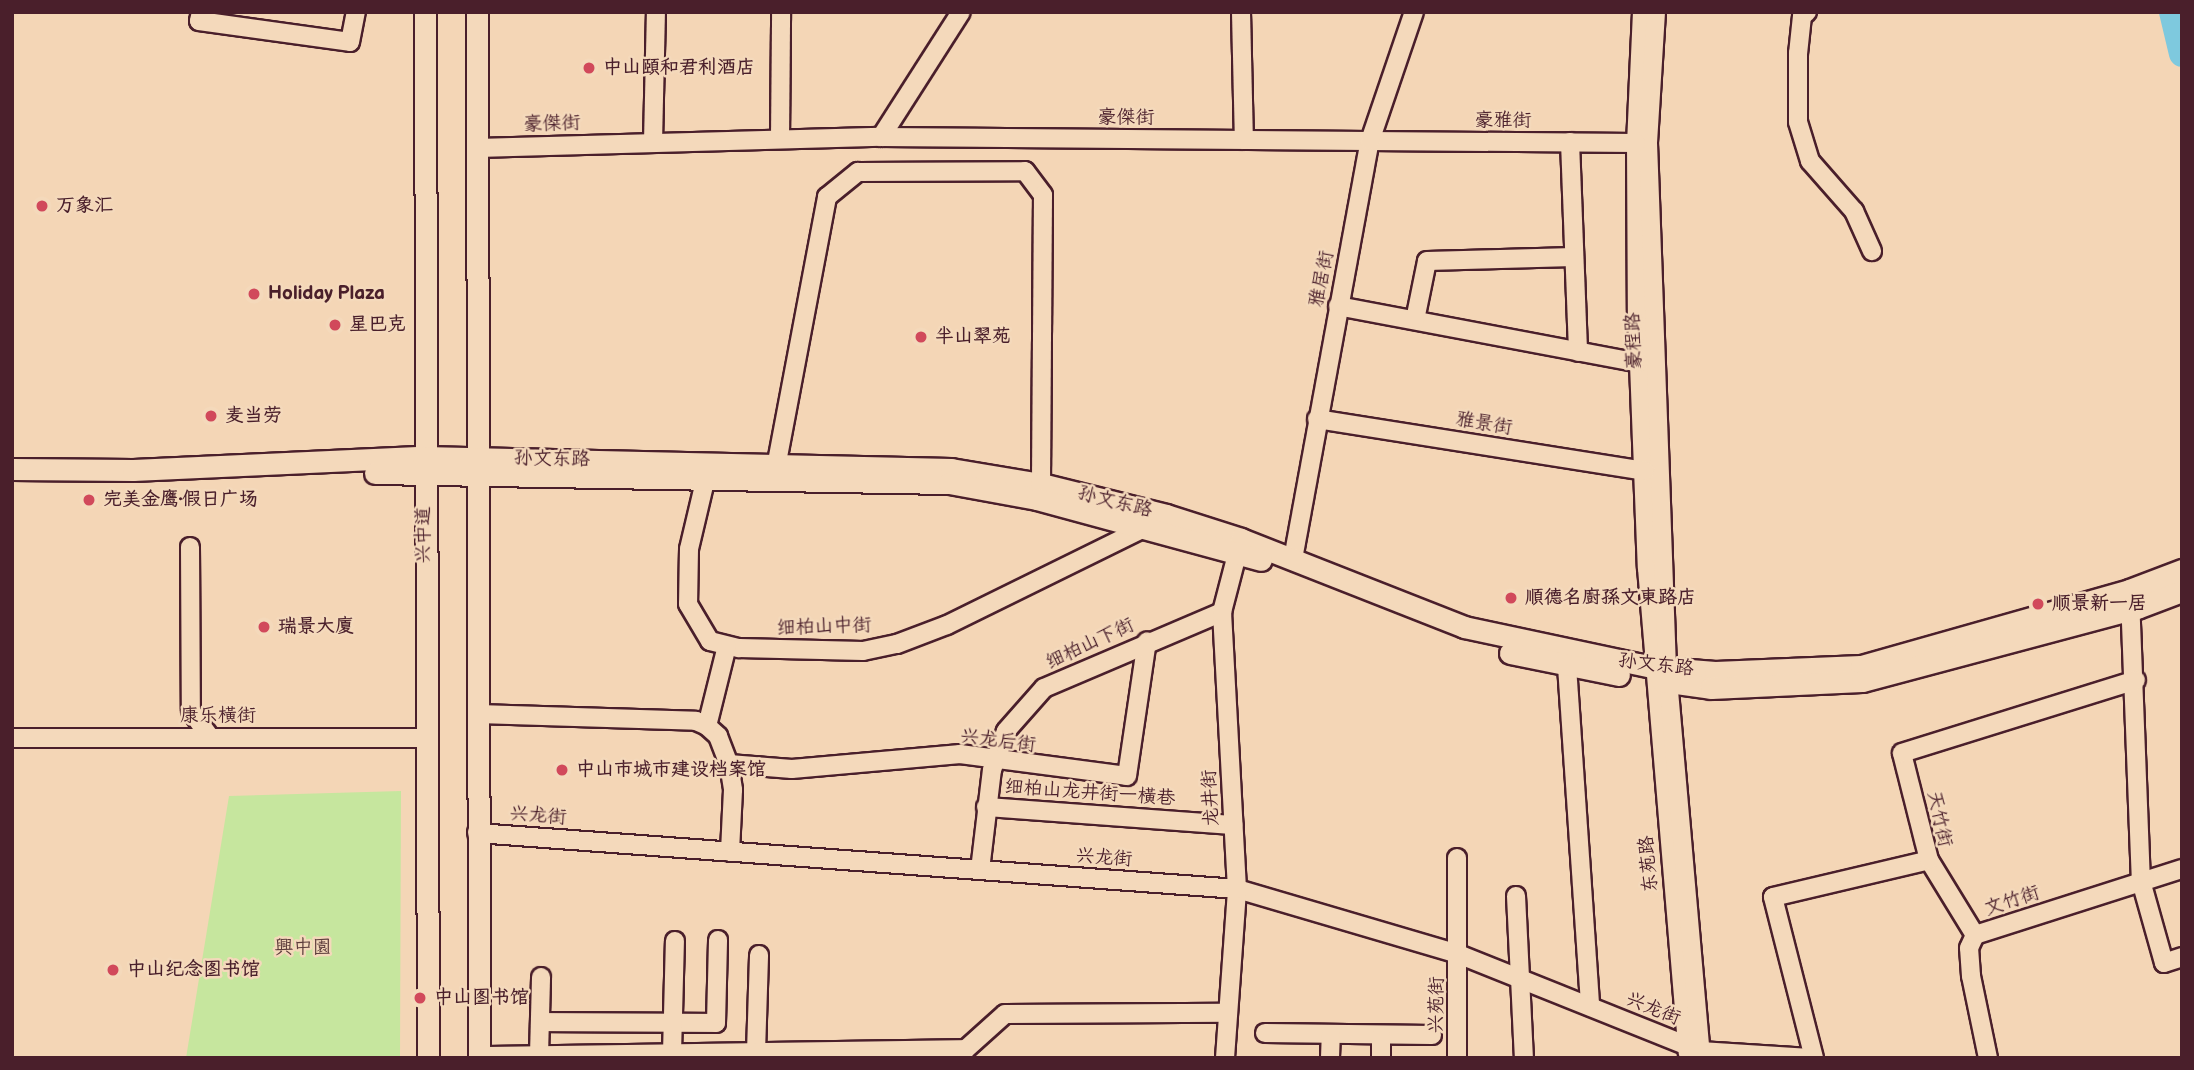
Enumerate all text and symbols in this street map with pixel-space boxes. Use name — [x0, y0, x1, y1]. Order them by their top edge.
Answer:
place label: 中山頤和君利酒店 — [603, 57, 755, 79]
marker: 中山頤和君利酒店 — [581, 60, 597, 76]
street label: 豪傑街 — [1098, 107, 1154, 129]
street label: 豪雅街 — [1475, 110, 1531, 132]
street label: 豪傑街 — [523, 112, 581, 136]
place label: 万象汇 — [56, 195, 113, 217]
marker: 万象汇 — [34, 198, 50, 214]
street label: 雅居街 — [1305, 249, 1339, 309]
place label: Holiday Plaza — [268, 283, 386, 305]
marker: Holiday Plaza — [246, 286, 262, 302]
street label: 豪程路 — [1622, 312, 1646, 370]
place label: 星巴克 — [349, 314, 406, 336]
marker: 星巴克 — [327, 317, 343, 333]
place label: 半山翠苑 — [935, 326, 1011, 348]
marker: 半山翠苑 — [913, 329, 929, 345]
place label: 麦当劳 — [225, 405, 282, 427]
marker: 麦当劳 — [203, 408, 219, 424]
street label: 雅景街 — [1454, 408, 1514, 440]
street label: 孙文东路 — [514, 447, 590, 471]
street label: 孙文东路 — [1075, 482, 1155, 522]
place label: 完美金鹰·假日广场 — [103, 489, 258, 511]
marker: 完美金鹰·假日广场 — [81, 492, 97, 508]
street label: 兴中道 — [413, 507, 435, 563]
place label: 順德名廚孫文東路店 — [1525, 587, 1696, 609]
marker: 順德名廚孫文東路店 — [1503, 590, 1519, 606]
place label: 顺景新一居 — [2052, 593, 2147, 615]
marker: 顺景新一居 — [2030, 596, 2046, 612]
street label: 细柏山中街 — [776, 614, 872, 640]
street label: 细柏山下街 — [1042, 614, 1138, 674]
place label: 瑞景大廈 — [278, 616, 354, 638]
marker: 瑞景大廈 — [256, 619, 272, 635]
street label: 孙文东路 — [1617, 649, 1695, 681]
street label: 康乐横街 — [180, 705, 256, 727]
street label: 兴龙后街 — [959, 725, 1037, 757]
place label: 中山市城市建设档案馆 — [576, 759, 766, 781]
marker: 中山市城市建设档案馆 — [554, 762, 570, 778]
street label: 龙井街 — [1198, 769, 1224, 827]
street label: 细柏山龙井街一横巷 — [1004, 776, 1176, 810]
street label: 天竹街 — [1921, 789, 1957, 849]
street label: 兴龙街 — [509, 803, 567, 829]
street label: 东苑路 — [1635, 835, 1663, 893]
street label: 兴龙街 — [1075, 845, 1133, 871]
street label: 文竹街 — [1981, 881, 2043, 921]
park label: 興中園 — [275, 937, 331, 959]
place label: 中山纪念图书馆 — [127, 959, 260, 981]
marker: 中山纪念图书馆 — [105, 962, 121, 978]
street label: 兴苑街 — [1425, 976, 1449, 1034]
place label: 中山图书馆 — [434, 987, 529, 1009]
street label: 兴龙街 — [1622, 988, 1684, 1030]
marker: 中山图书馆 — [412, 990, 428, 1006]

